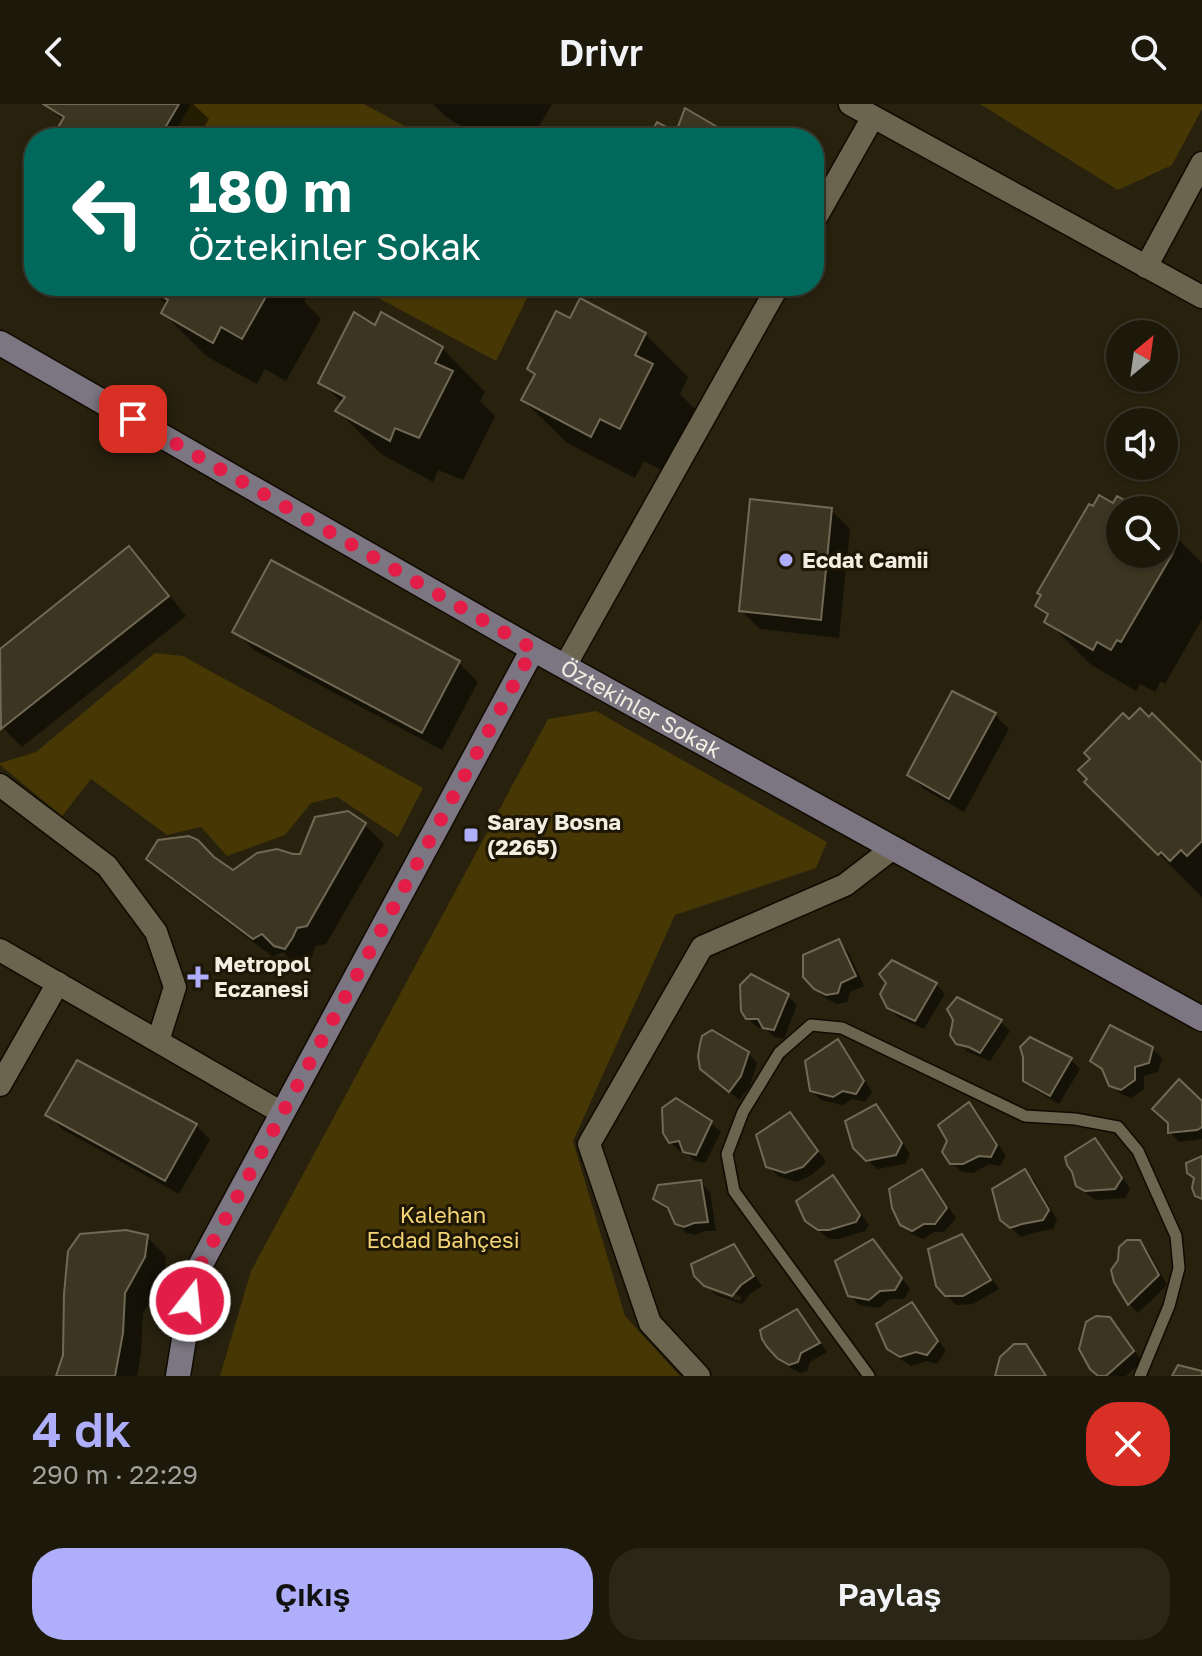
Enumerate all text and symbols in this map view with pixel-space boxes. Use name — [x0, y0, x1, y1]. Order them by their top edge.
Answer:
icon: back — [32, 30, 76, 74]
icon: search — [1126, 30, 1170, 74]
text: Drivr — [559, 31, 643, 74]
text: 180 m — [188, 157, 352, 224]
icon: left — [56, 160, 160, 264]
text: Öztekinler Sokak — [188, 225, 481, 268]
north arrow — [1106, 320, 1178, 392]
map controls — [1106, 320, 1178, 568]
pin — [99, 385, 167, 453]
icon: arrive — [111, 397, 155, 441]
button: sound — [1106, 408, 1178, 480]
button: search — [1106, 496, 1178, 568]
place label: Ecdat Camii — [802, 546, 929, 573]
marker: Ecdat Camii — [777, 551, 795, 569]
street label: Öztekinler Sokak — [556, 653, 726, 763]
place label: Saray Bosna (2265) — [487, 808, 621, 860]
marker: Saray Bosna (2265) — [462, 826, 480, 844]
place label: Metropol Eczanesi — [214, 950, 311, 1002]
marker: Metropol Eczanesi — [189, 968, 207, 986]
park label: Kalehan Ecdad Bahçesi — [366, 1201, 520, 1253]
position arrow — [148, 1259, 232, 1343]
text: 4 dk — [32, 1400, 131, 1458]
button: close — [1086, 1402, 1170, 1486]
text: 290 m · 22:29 — [32, 1459, 198, 1490]
button: Çıkış — [32, 1548, 593, 1640]
button: Paylaş — [609, 1548, 1170, 1640]

